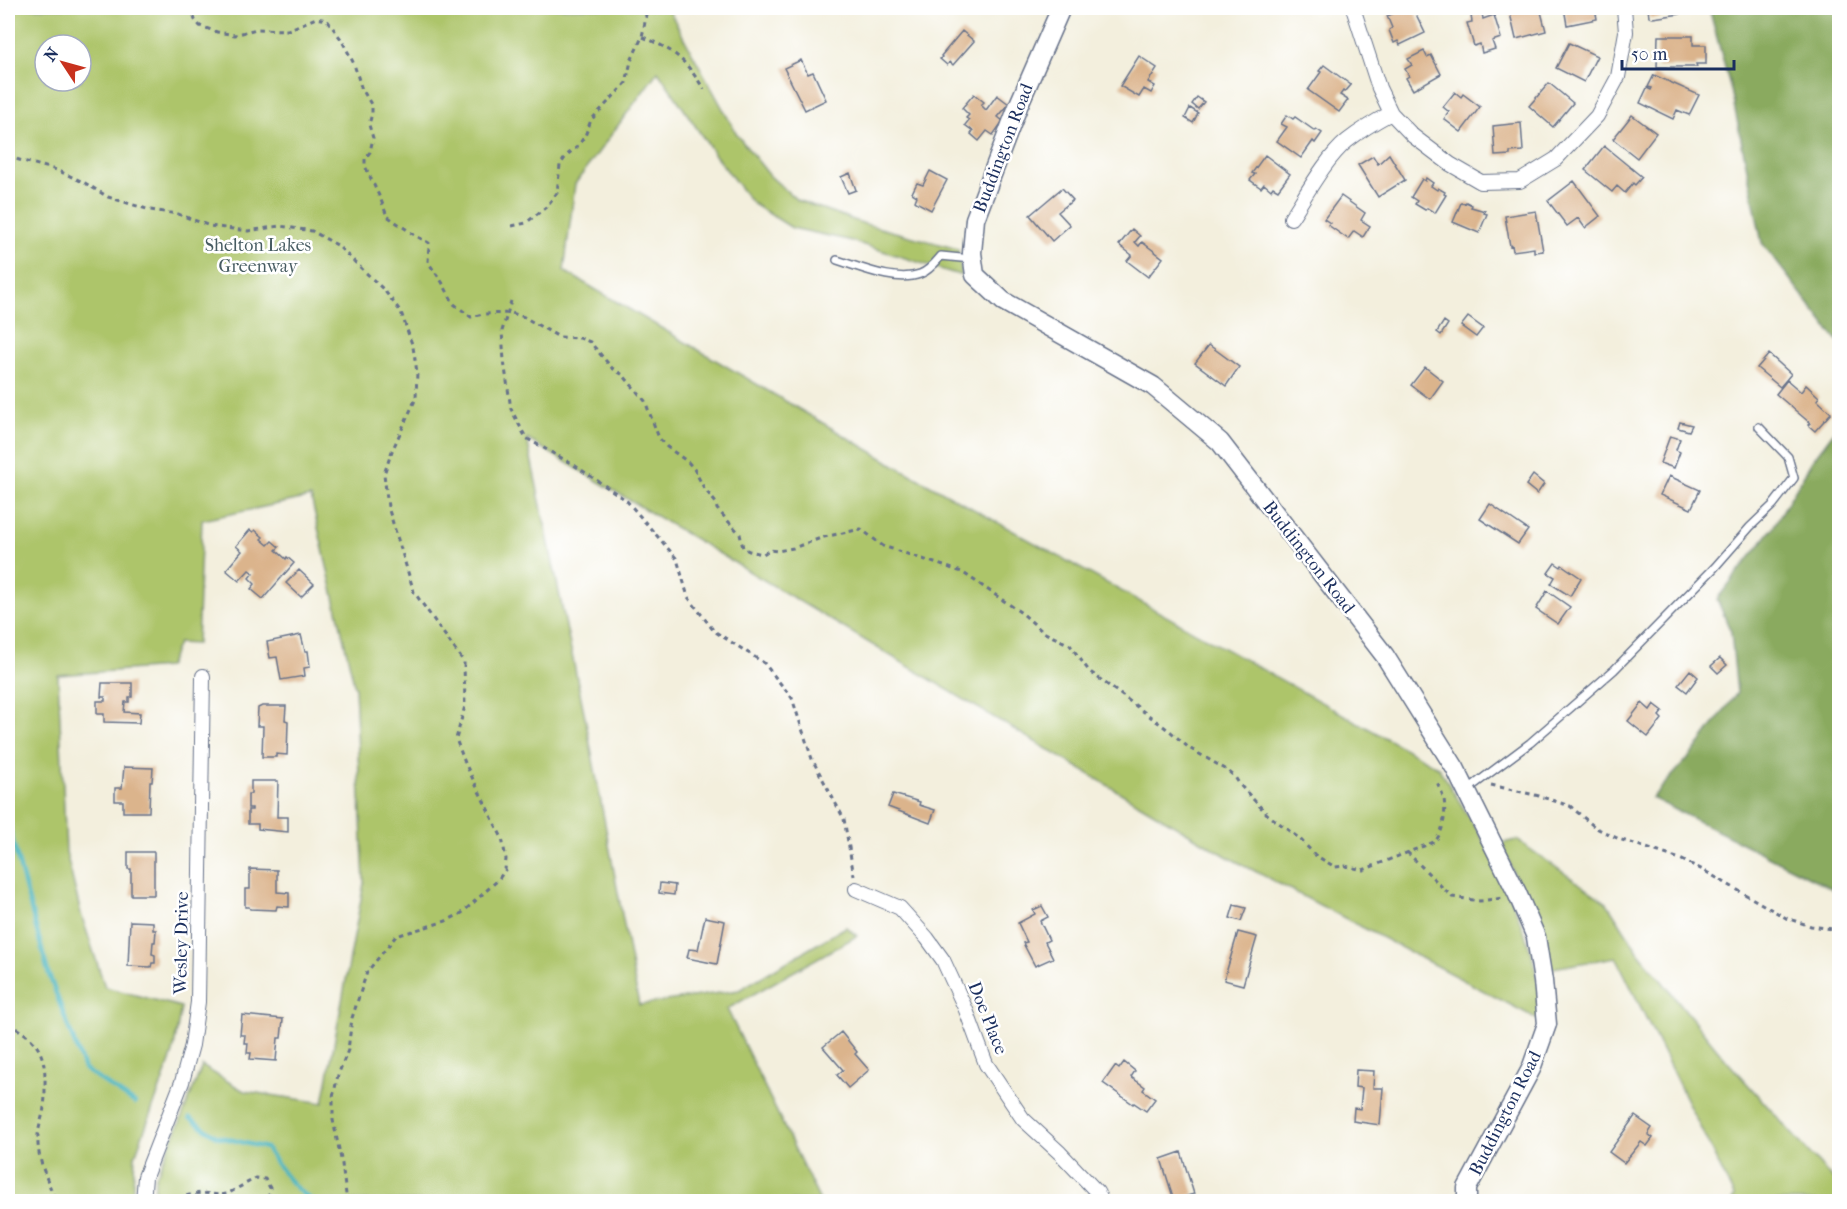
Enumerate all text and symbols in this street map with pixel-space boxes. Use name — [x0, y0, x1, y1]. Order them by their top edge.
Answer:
north arrow — [33, 33, 93, 93]
scale bar — [1622, 33, 1734, 71]
text: N — [40, 43, 63, 65]
text: 50 m — [1631, 44, 1668, 65]
street label: Buddington Road — [969, 80, 1038, 216]
park label: Shelton Lakes Greenway — [205, 235, 312, 277]
street label: Buddington Road — [1258, 497, 1359, 618]
street label: Wesley Drive — [170, 891, 193, 996]
street label: Doe Place — [963, 979, 1012, 1058]
street label: Buddington Road — [1465, 1047, 1546, 1179]

